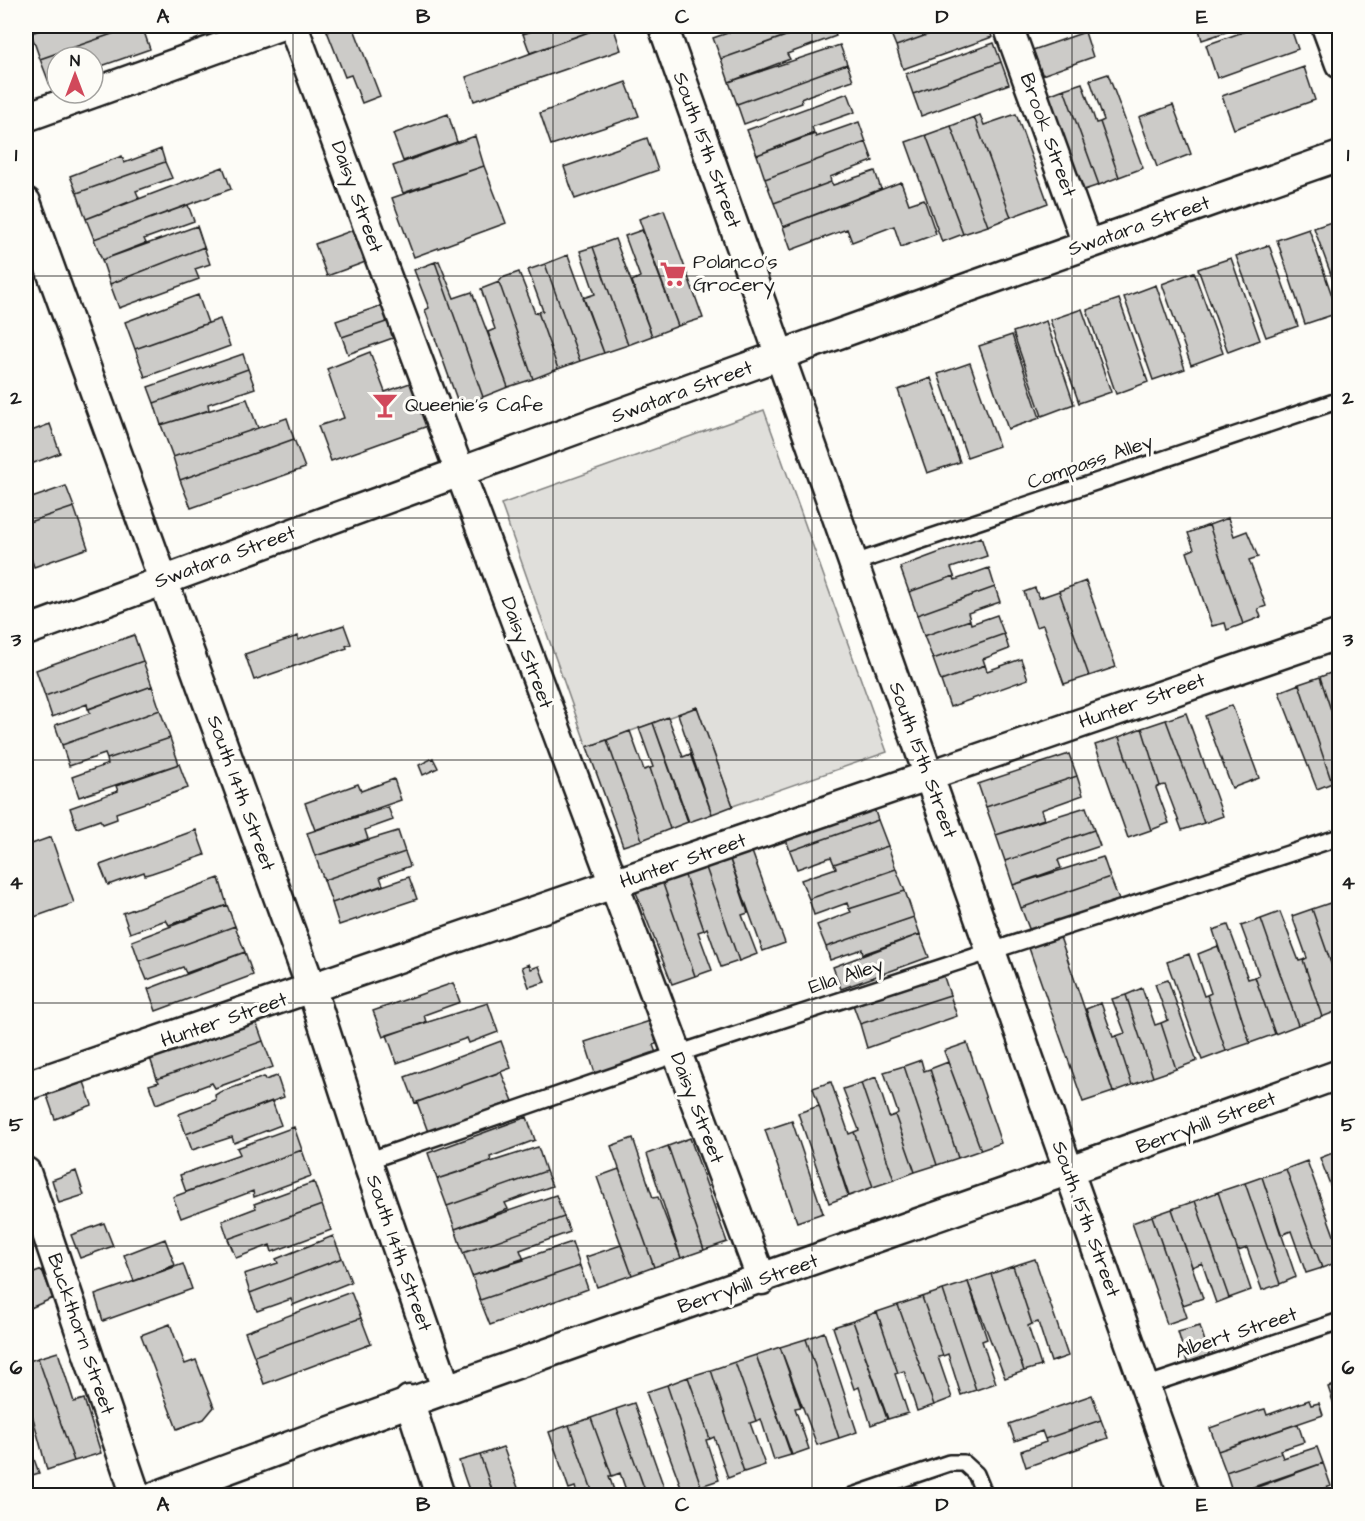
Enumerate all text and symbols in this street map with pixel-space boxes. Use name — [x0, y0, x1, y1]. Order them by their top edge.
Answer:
text: A — [157, 3, 170, 31]
text: B — [416, 3, 431, 31]
text: C — [675, 3, 690, 31]
text: D — [936, 3, 949, 31]
text: E — [1196, 3, 1208, 31]
north arrow — [45, 45, 105, 105]
text: N — [70, 50, 80, 72]
street label: South 15th Street — [666, 68, 748, 232]
street label: Brook Street — [1013, 69, 1083, 201]
street label: Daisy Street — [323, 137, 390, 257]
text: 1 — [15, 141, 18, 169]
text: 1 — [1347, 141, 1350, 169]
street label: Swatara Street — [1064, 189, 1214, 263]
place label: Polanco's Grocery — [693, 248, 778, 300]
supermarket icon: Polanco's Grocery — [658, 259, 688, 289]
street label: Swatara Street — [607, 353, 757, 431]
text: 2 — [9, 384, 22, 412]
text: 2 — [1341, 384, 1354, 412]
bar icon: Queenie's Cafe — [370, 390, 400, 420]
place label: Queenie's Cafe — [405, 391, 543, 419]
street label: Compass Alley — [1023, 427, 1157, 498]
street label: Swatara Street — [150, 518, 300, 596]
street label: Daisy Street — [493, 593, 560, 713]
text: 3 — [10, 626, 22, 654]
text: 3 — [1342, 626, 1354, 654]
street label: Hunter Street — [1075, 666, 1209, 736]
street label: South 15th Street — [882, 678, 964, 842]
street label: South 14th Street — [200, 711, 282, 875]
street label: Hunter Street — [616, 826, 750, 896]
text: 4 — [9, 869, 23, 897]
text: 4 — [1341, 869, 1355, 897]
street label: Ella Alley — [805, 951, 887, 1002]
street label: Hunter Street — [157, 985, 291, 1055]
street label: Daisy Street — [662, 1048, 731, 1168]
street label: Berryhill Street — [1132, 1085, 1280, 1162]
text: 5 — [9, 1111, 24, 1139]
text: 5 — [1341, 1111, 1356, 1139]
street label: South 15th Street — [1045, 1137, 1127, 1301]
street label: South 14th Street — [359, 1171, 439, 1335]
street label: Berryhill Street — [674, 1247, 822, 1322]
street label: Buckthorn Street — [40, 1249, 122, 1419]
street label: Albert Street — [1171, 1300, 1301, 1366]
text: 6 — [10, 1354, 23, 1382]
text: 6 — [1342, 1354, 1355, 1382]
text: A — [157, 1491, 170, 1519]
text: B — [416, 1491, 431, 1519]
text: C — [675, 1491, 690, 1519]
text: D — [936, 1491, 949, 1519]
text: E — [1196, 1491, 1208, 1519]

